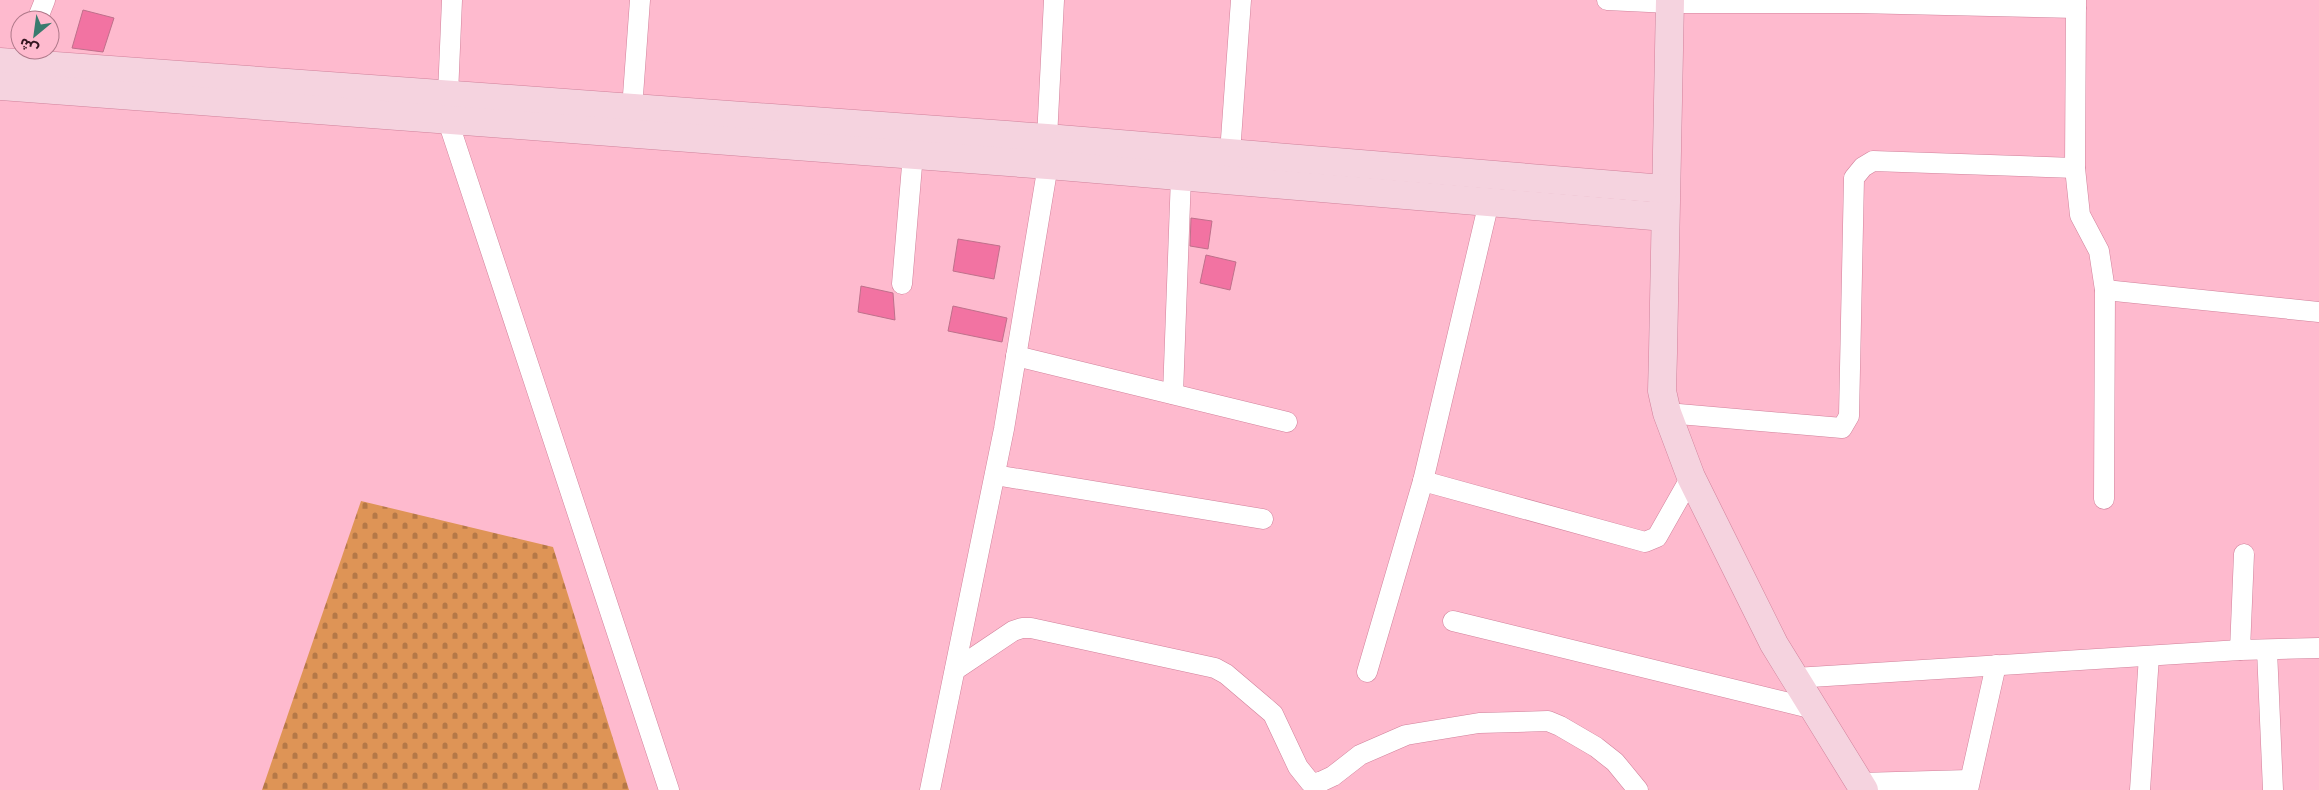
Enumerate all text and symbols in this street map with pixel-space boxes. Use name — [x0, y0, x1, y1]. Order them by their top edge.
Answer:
north arrow — [10, 10, 60, 60]
text: ش — [16, 35, 41, 59]

